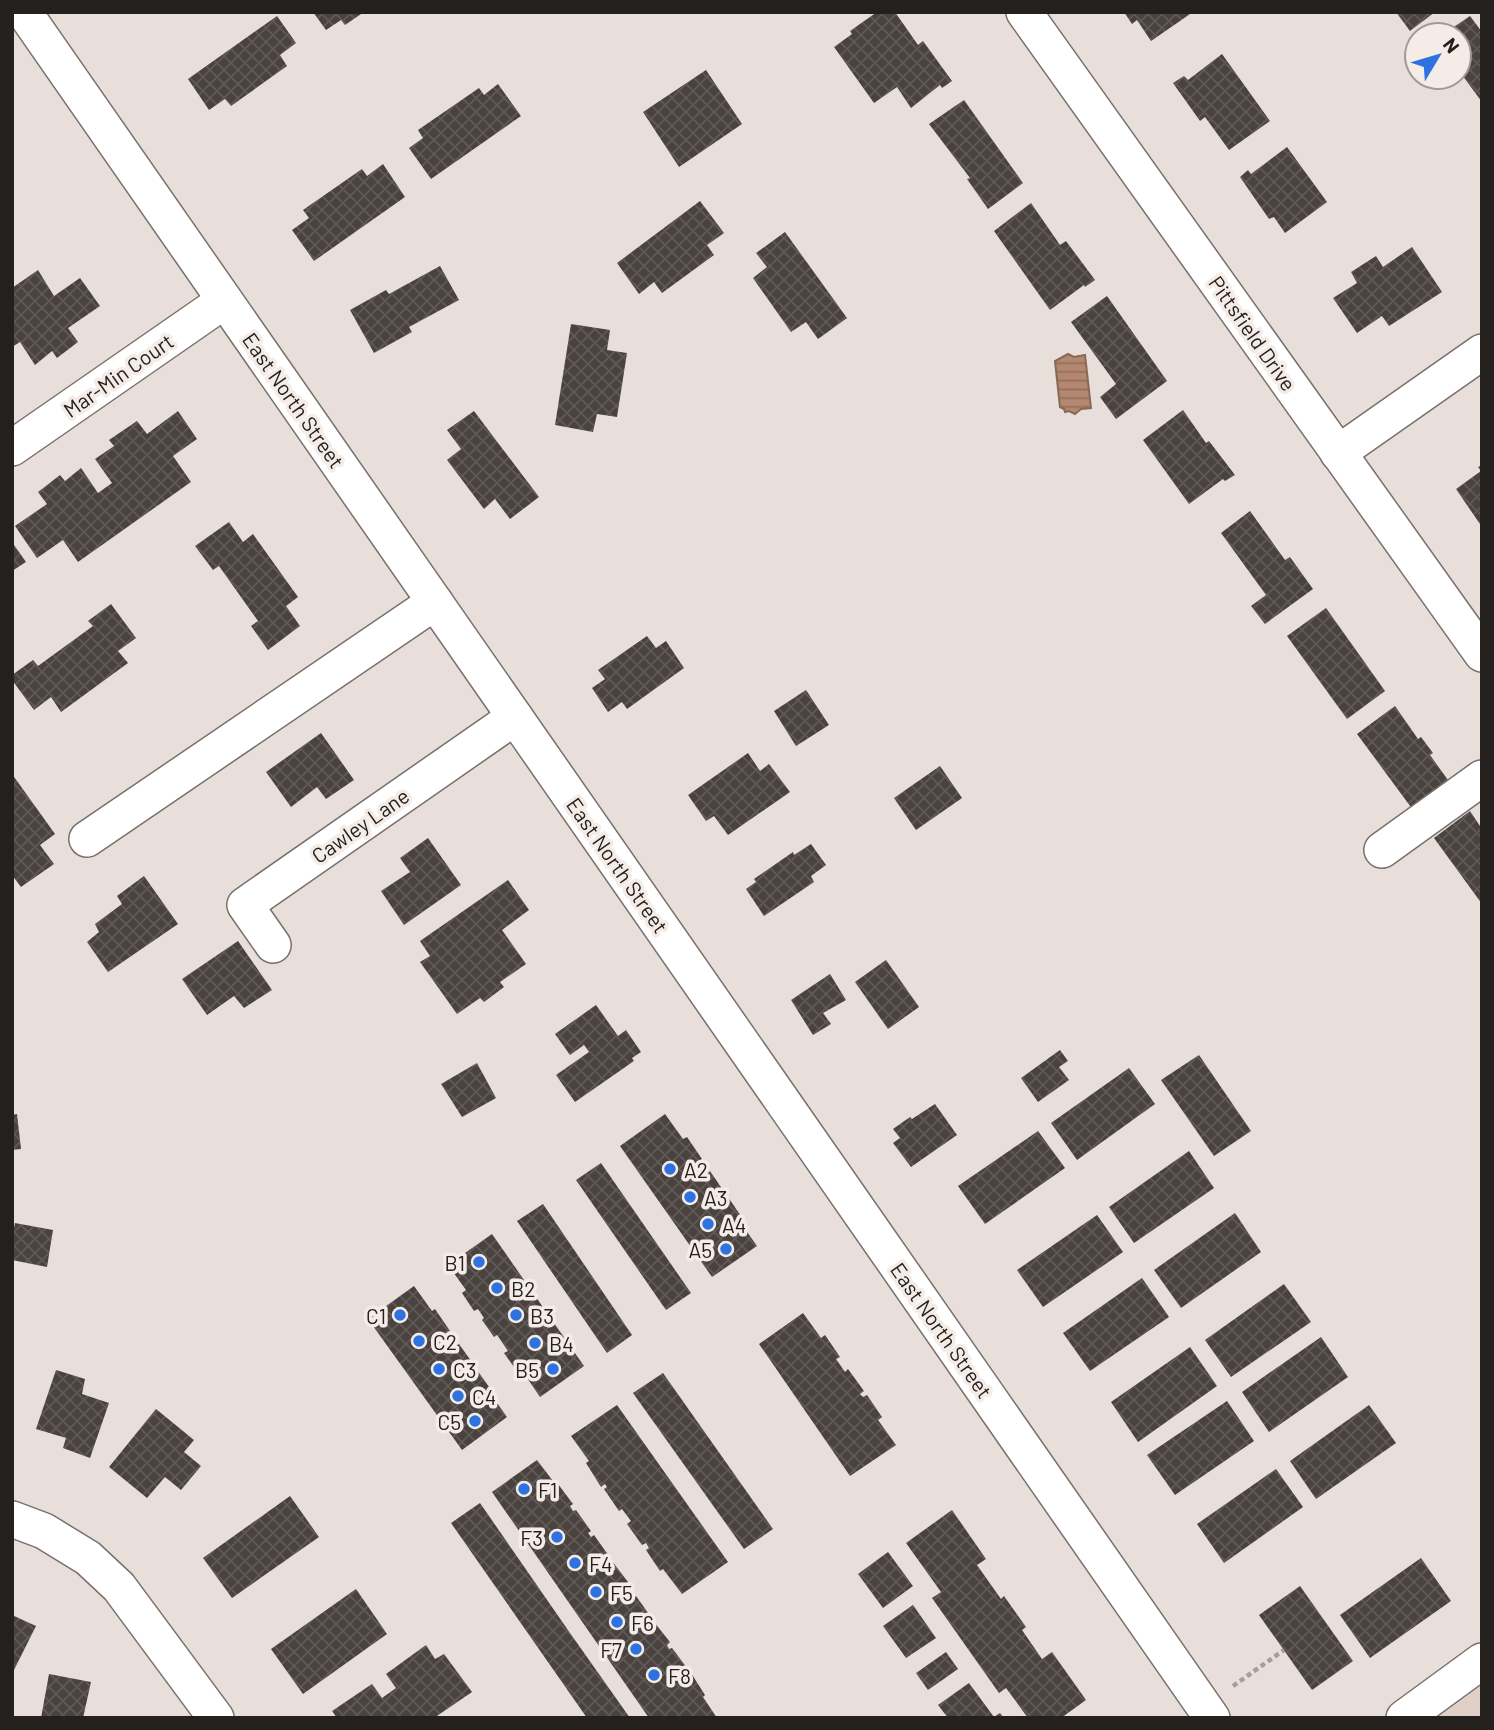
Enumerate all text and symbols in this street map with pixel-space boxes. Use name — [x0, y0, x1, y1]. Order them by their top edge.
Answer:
north arrow — [1403, 21, 1473, 91]
text: N — [1439, 33, 1465, 57]
street label: Pittsfield Drive — [1204, 271, 1302, 395]
street label: Mar-Min Court — [58, 328, 178, 422]
street label: East North Street — [238, 328, 350, 472]
street label: Cawley Lane — [307, 782, 413, 868]
street label: East North Street — [562, 793, 674, 937]
place label: A2 — [684, 1157, 708, 1182]
marker: A2 — [662, 1161, 678, 1177]
place label: A3 — [704, 1185, 728, 1210]
marker: A3 — [682, 1189, 698, 1205]
place label: A4 — [722, 1212, 746, 1237]
marker: A4 — [700, 1216, 716, 1232]
place label: A5 — [688, 1237, 712, 1262]
marker: A5 — [718, 1241, 734, 1257]
place label: B1 — [444, 1250, 465, 1275]
marker: B1 — [471, 1254, 487, 1270]
street label: East North Street — [886, 1258, 998, 1402]
place label: B2 — [511, 1276, 535, 1301]
marker: B2 — [489, 1280, 505, 1296]
place label: C1 — [366, 1303, 386, 1328]
place label: B3 — [530, 1303, 554, 1328]
marker: C1 — [392, 1307, 408, 1323]
marker: B3 — [508, 1307, 524, 1323]
place label: C2 — [433, 1329, 457, 1354]
place label: B4 — [549, 1331, 574, 1356]
marker: C2 — [411, 1333, 427, 1349]
marker: B4 — [527, 1335, 543, 1351]
place label: C3 — [453, 1357, 477, 1382]
place label: B5 — [515, 1357, 539, 1382]
marker: C3 — [431, 1361, 447, 1377]
marker: B5 — [545, 1361, 561, 1377]
place label: C4 — [472, 1384, 496, 1409]
marker: C4 — [450, 1388, 466, 1404]
place label: C5 — [437, 1409, 461, 1434]
marker: C5 — [467, 1413, 483, 1429]
place label: F1 — [538, 1477, 557, 1502]
marker: F1 — [516, 1481, 532, 1497]
place label: F3 — [520, 1525, 543, 1550]
marker: F3 — [549, 1529, 565, 1545]
place label: F4 — [589, 1551, 613, 1576]
marker: F4 — [567, 1555, 583, 1571]
place label: F5 — [610, 1580, 633, 1605]
marker: F5 — [588, 1584, 604, 1600]
place label: F6 — [631, 1610, 654, 1635]
marker: F6 — [609, 1614, 625, 1630]
place label: F7 — [600, 1637, 622, 1662]
marker: F7 — [628, 1641, 644, 1657]
place label: F8 — [668, 1663, 691, 1688]
marker: F8 — [646, 1667, 662, 1683]

